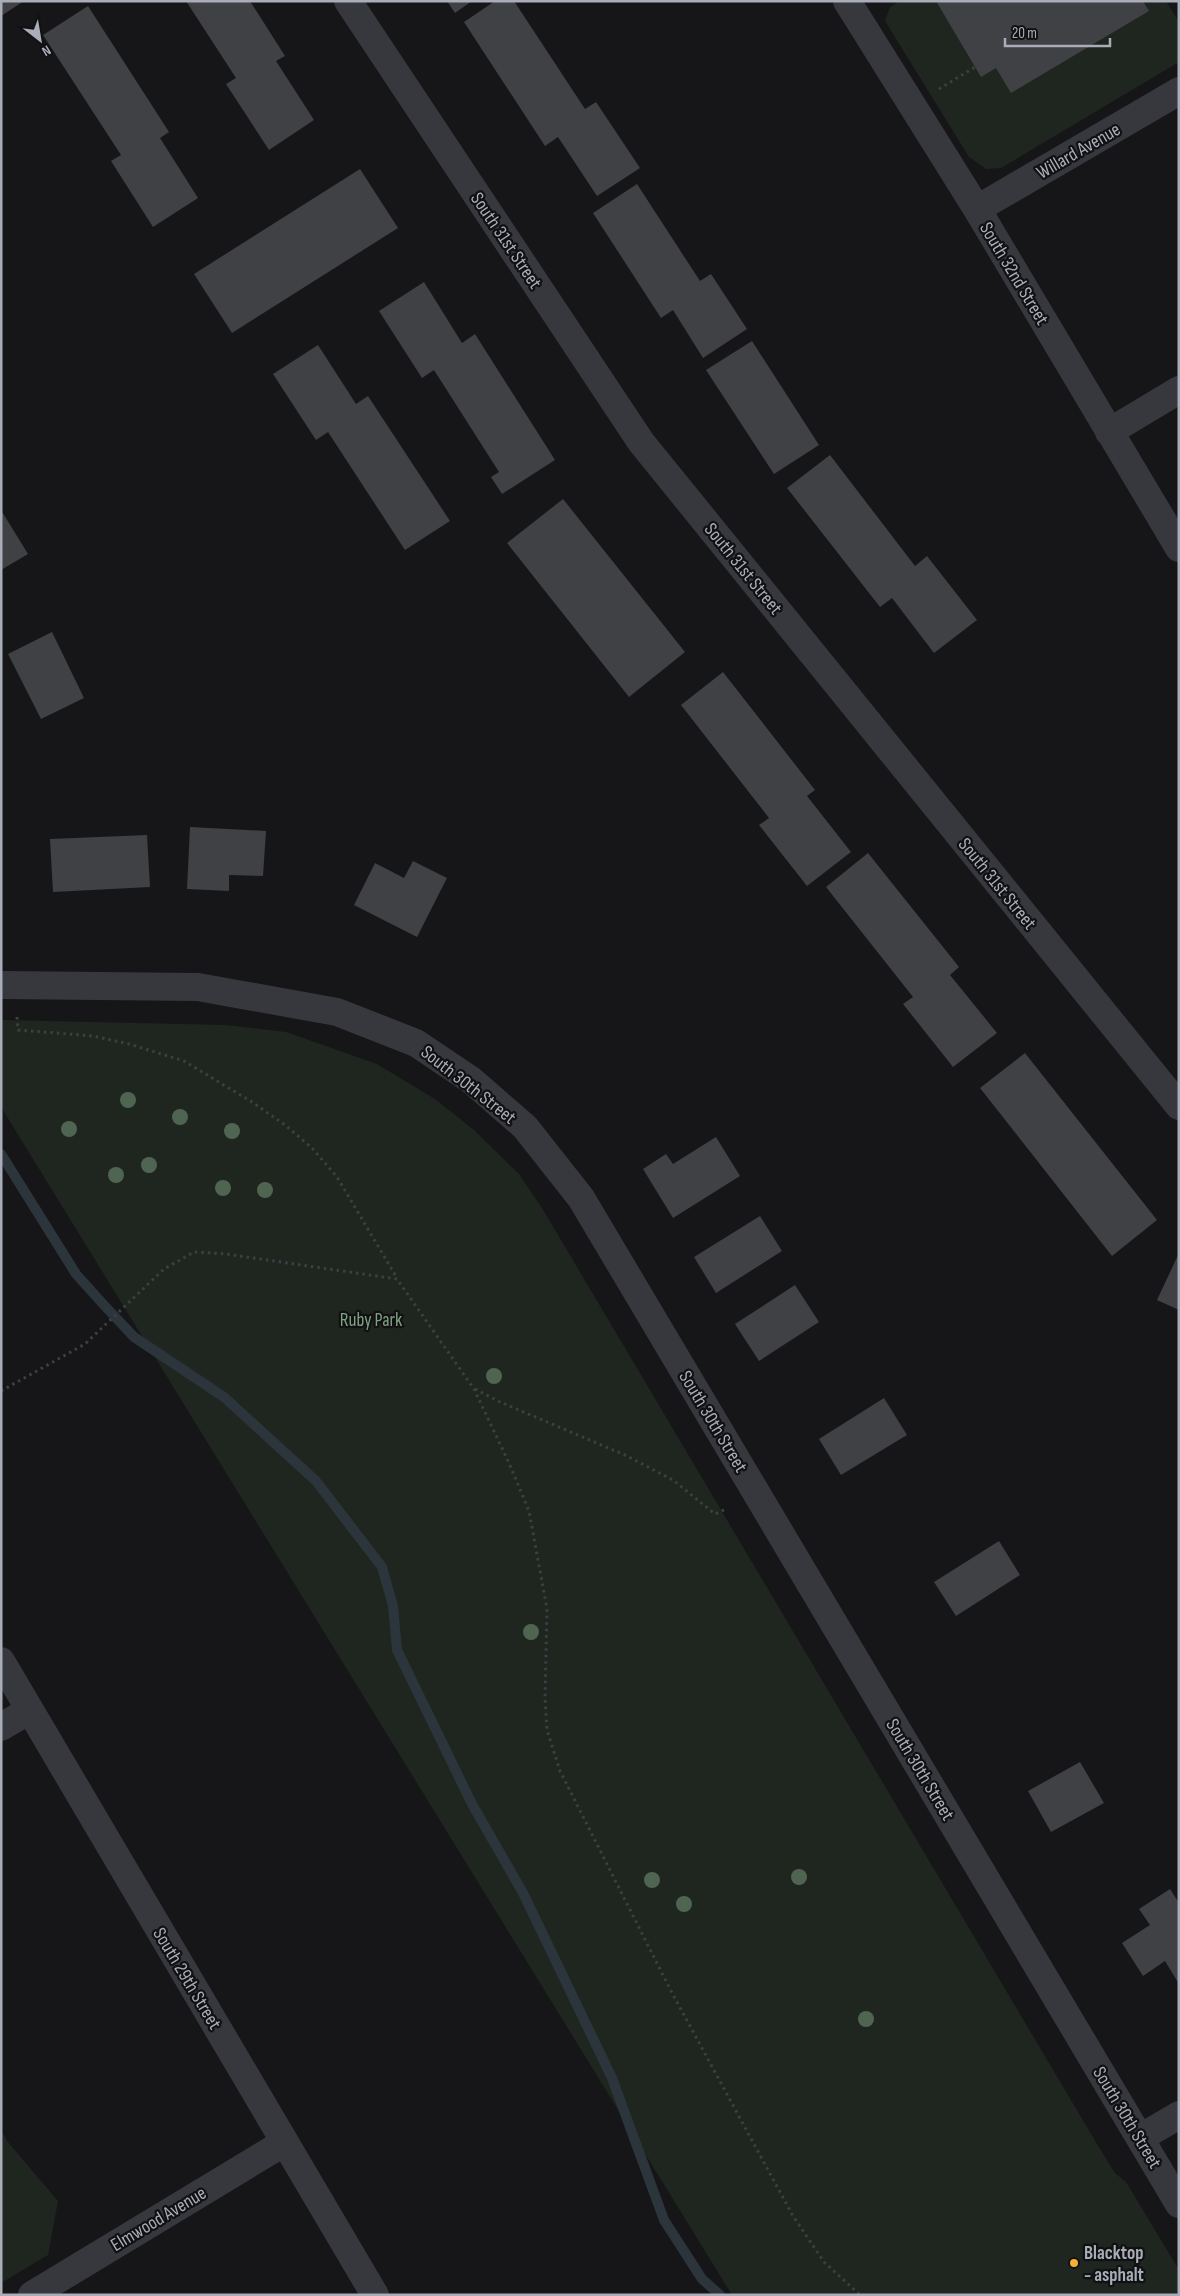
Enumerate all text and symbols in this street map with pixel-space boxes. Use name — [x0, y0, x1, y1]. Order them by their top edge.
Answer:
north arrow — [15, 15, 65, 65]
scale bar — [1005, 15, 1110, 47]
text: 20 m — [1012, 24, 1037, 43]
text: N — [39, 42, 54, 60]
street label: Willard Avenue — [1033, 118, 1125, 184]
street label: South 31st Street — [465, 188, 547, 294]
street label: South 32nd Street — [974, 218, 1054, 330]
street label: South 31st Street — [699, 518, 787, 620]
street label: South 31st Street — [953, 833, 1041, 935]
street label: South 30th Street — [416, 1041, 520, 1130]
park label: Ruby Park — [340, 1309, 403, 1332]
street label: South 30th Street — [673, 1367, 752, 1477]
street label: South 30th Street — [880, 1715, 959, 1825]
street label: South 29th Street — [147, 1924, 226, 2034]
street label: South 30th Street — [1087, 2063, 1166, 2173]
street label: Elmwood Avenue — [107, 2182, 211, 2257]
place label: Blacktop - asphalt — [1084, 2242, 1144, 2287]
marker: Blacktop - asphalt — [1068, 2257, 1080, 2269]

